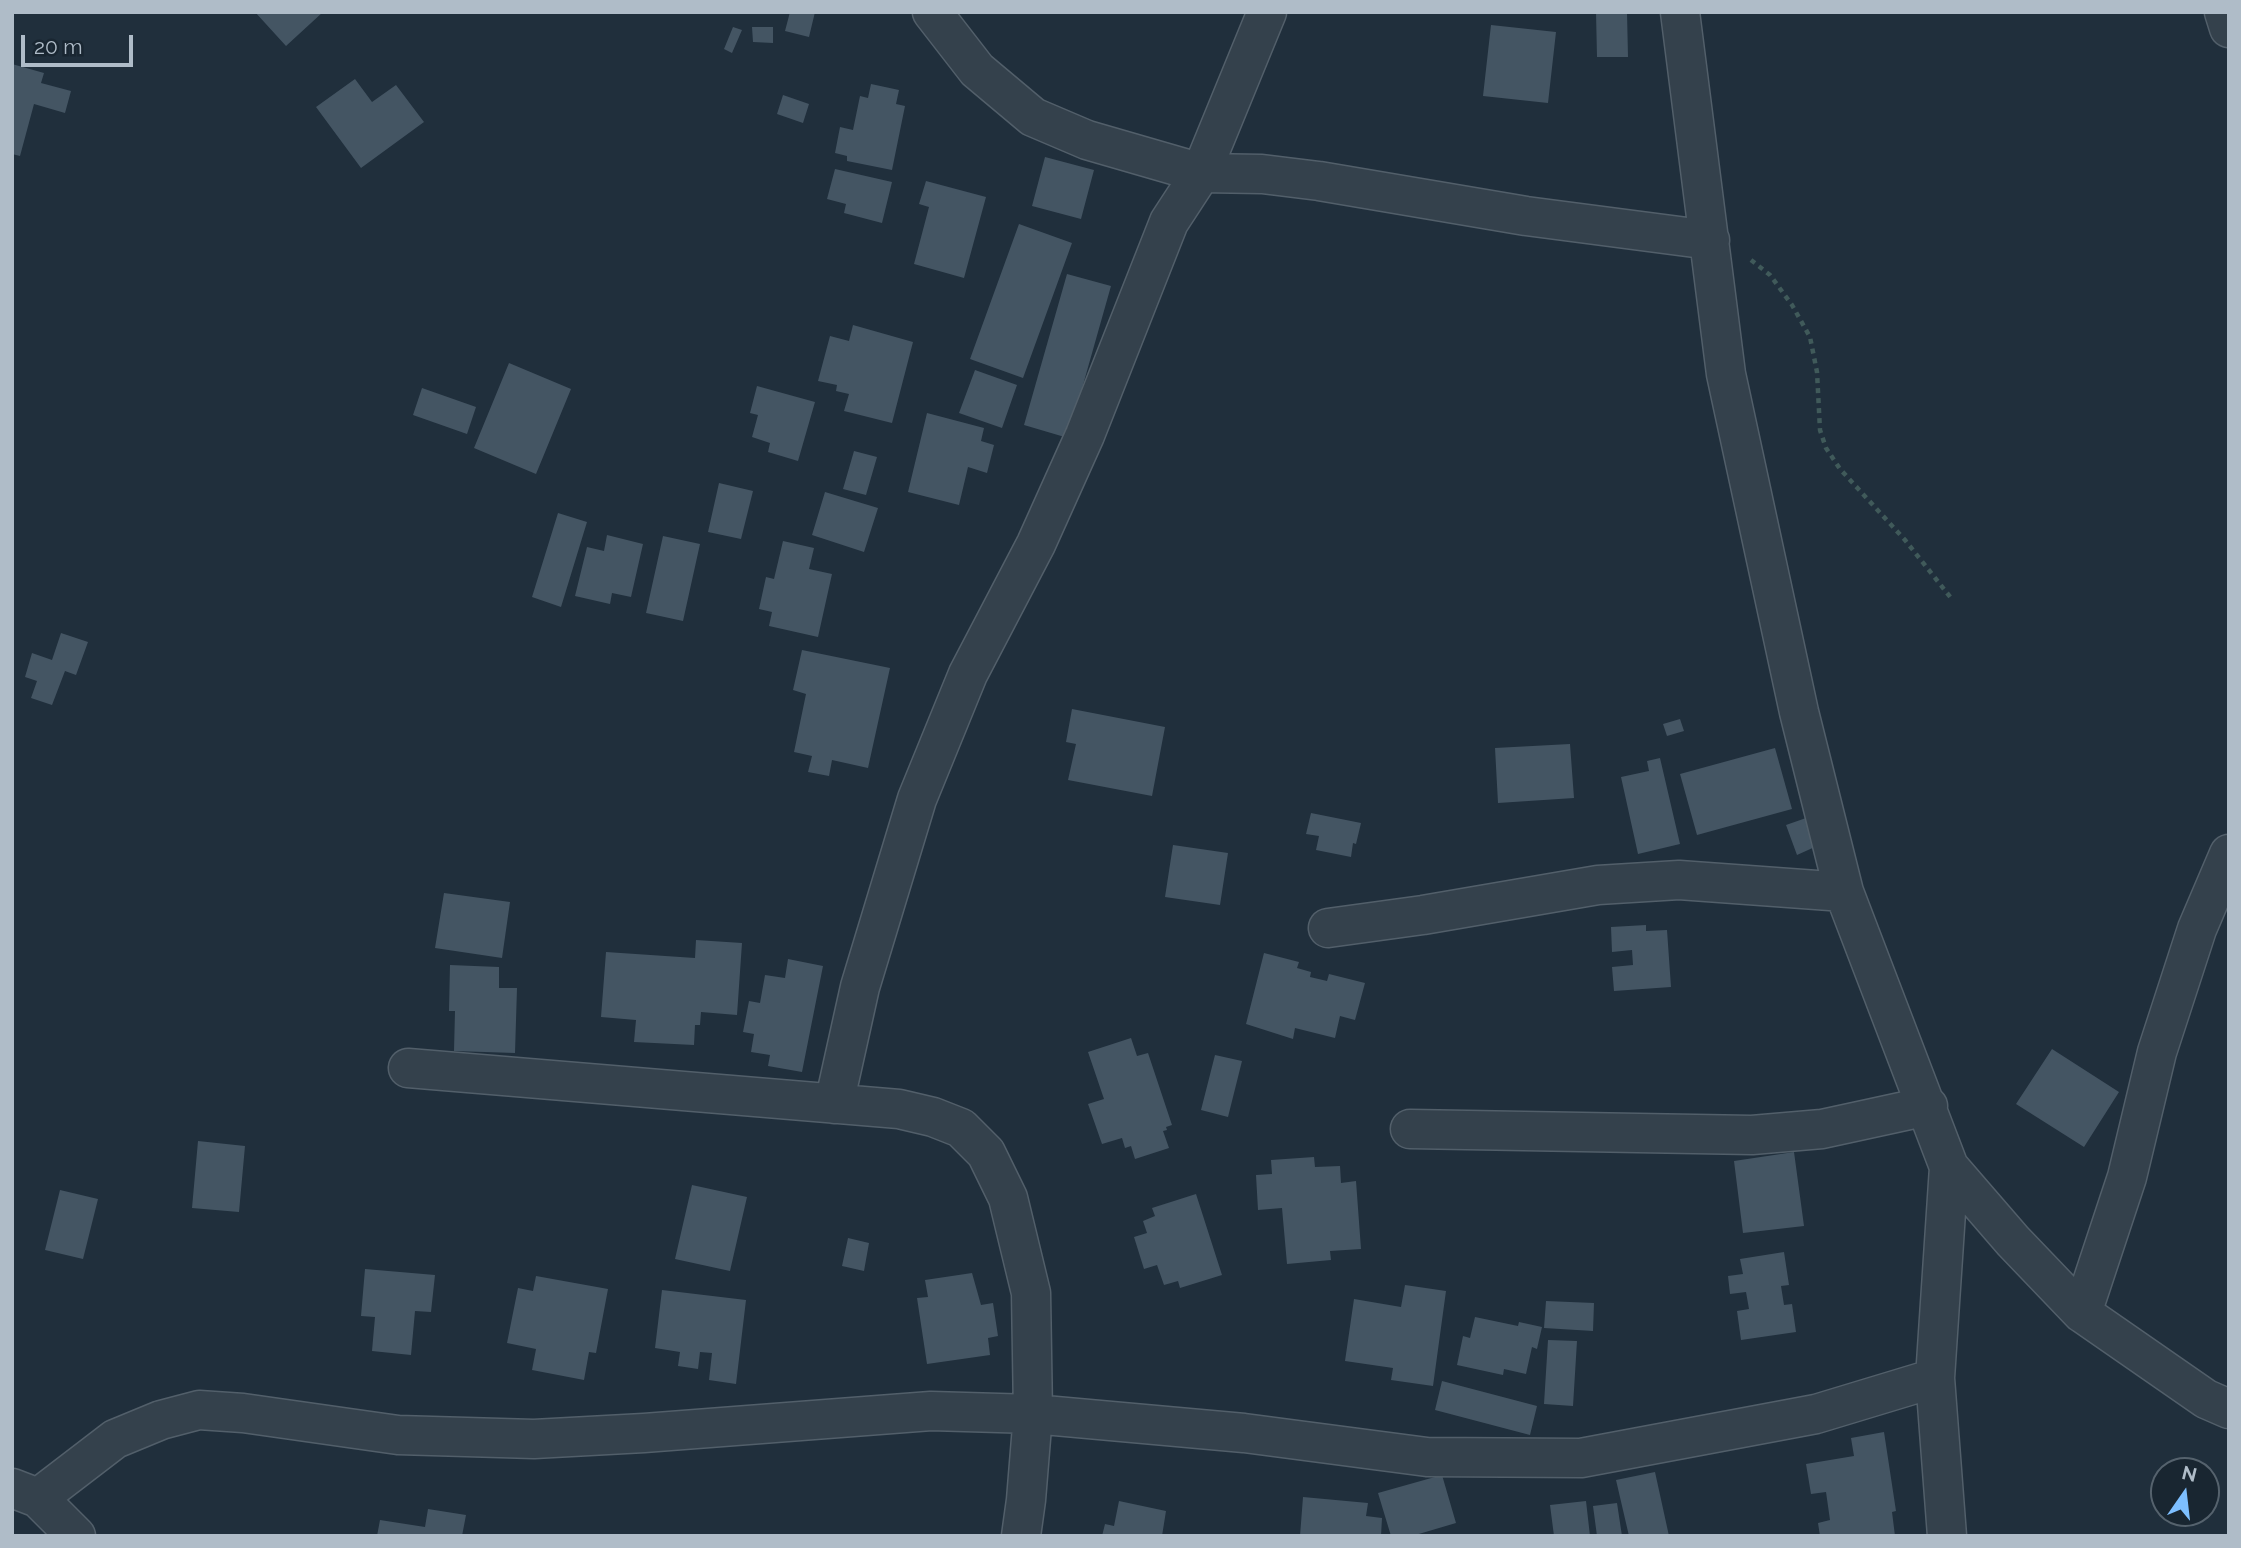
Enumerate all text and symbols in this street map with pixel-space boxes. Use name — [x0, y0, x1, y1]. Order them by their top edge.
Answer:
scale bar — [24, 21, 136, 65]
text: 20 m — [34, 34, 82, 59]
north arrow — [2150, 1457, 2220, 1527]
text: N — [2180, 1461, 2199, 1486]

